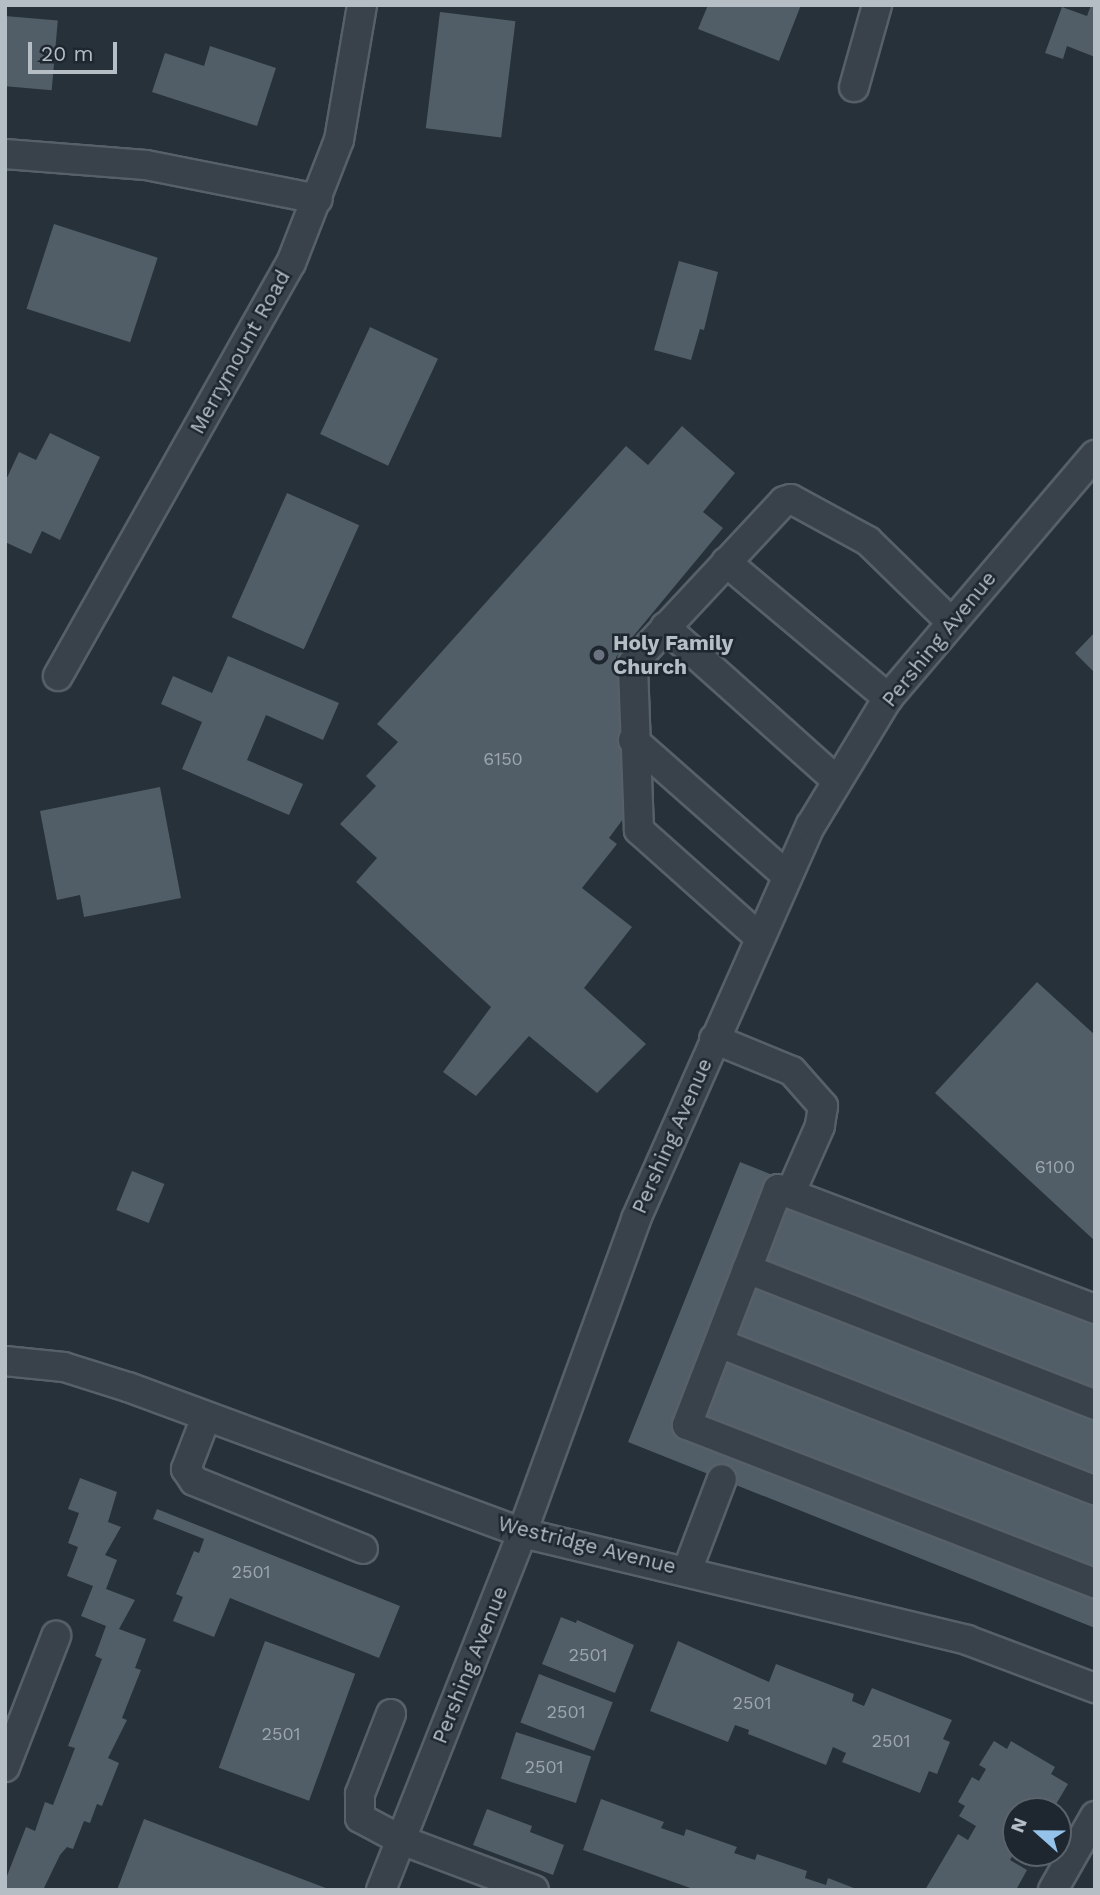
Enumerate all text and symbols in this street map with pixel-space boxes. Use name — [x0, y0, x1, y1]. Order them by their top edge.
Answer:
scale bar — [32, 28, 121, 72]
text: 20 m — [41, 41, 93, 66]
street label: Merrymount Road — [184, 266, 296, 438]
street label: Pershing Avenue — [876, 566, 1002, 712]
place label: Holy Family Church — [613, 630, 734, 680]
marker: Holy Family Church — [591, 647, 607, 663]
house number: 6150 — [483, 748, 523, 770]
street label: Pershing Avenue — [626, 1054, 718, 1218]
house number: 6100 — [1035, 1156, 1075, 1178]
street label: Westridge Avenue — [495, 1511, 679, 1579]
house number: 2501 — [231, 1561, 271, 1583]
street label: Pershing Avenue — [427, 1582, 513, 1748]
house number: 2501 — [568, 1644, 608, 1666]
house number: 2501 — [732, 1692, 772, 1714]
house number: 2501 — [546, 1701, 586, 1723]
house number: 2501 — [261, 1723, 301, 1745]
house number: 2501 — [871, 1730, 911, 1752]
house number: 2501 — [524, 1756, 564, 1778]
north arrow — [1002, 1797, 1072, 1867]
text: N — [1006, 1814, 1032, 1836]

